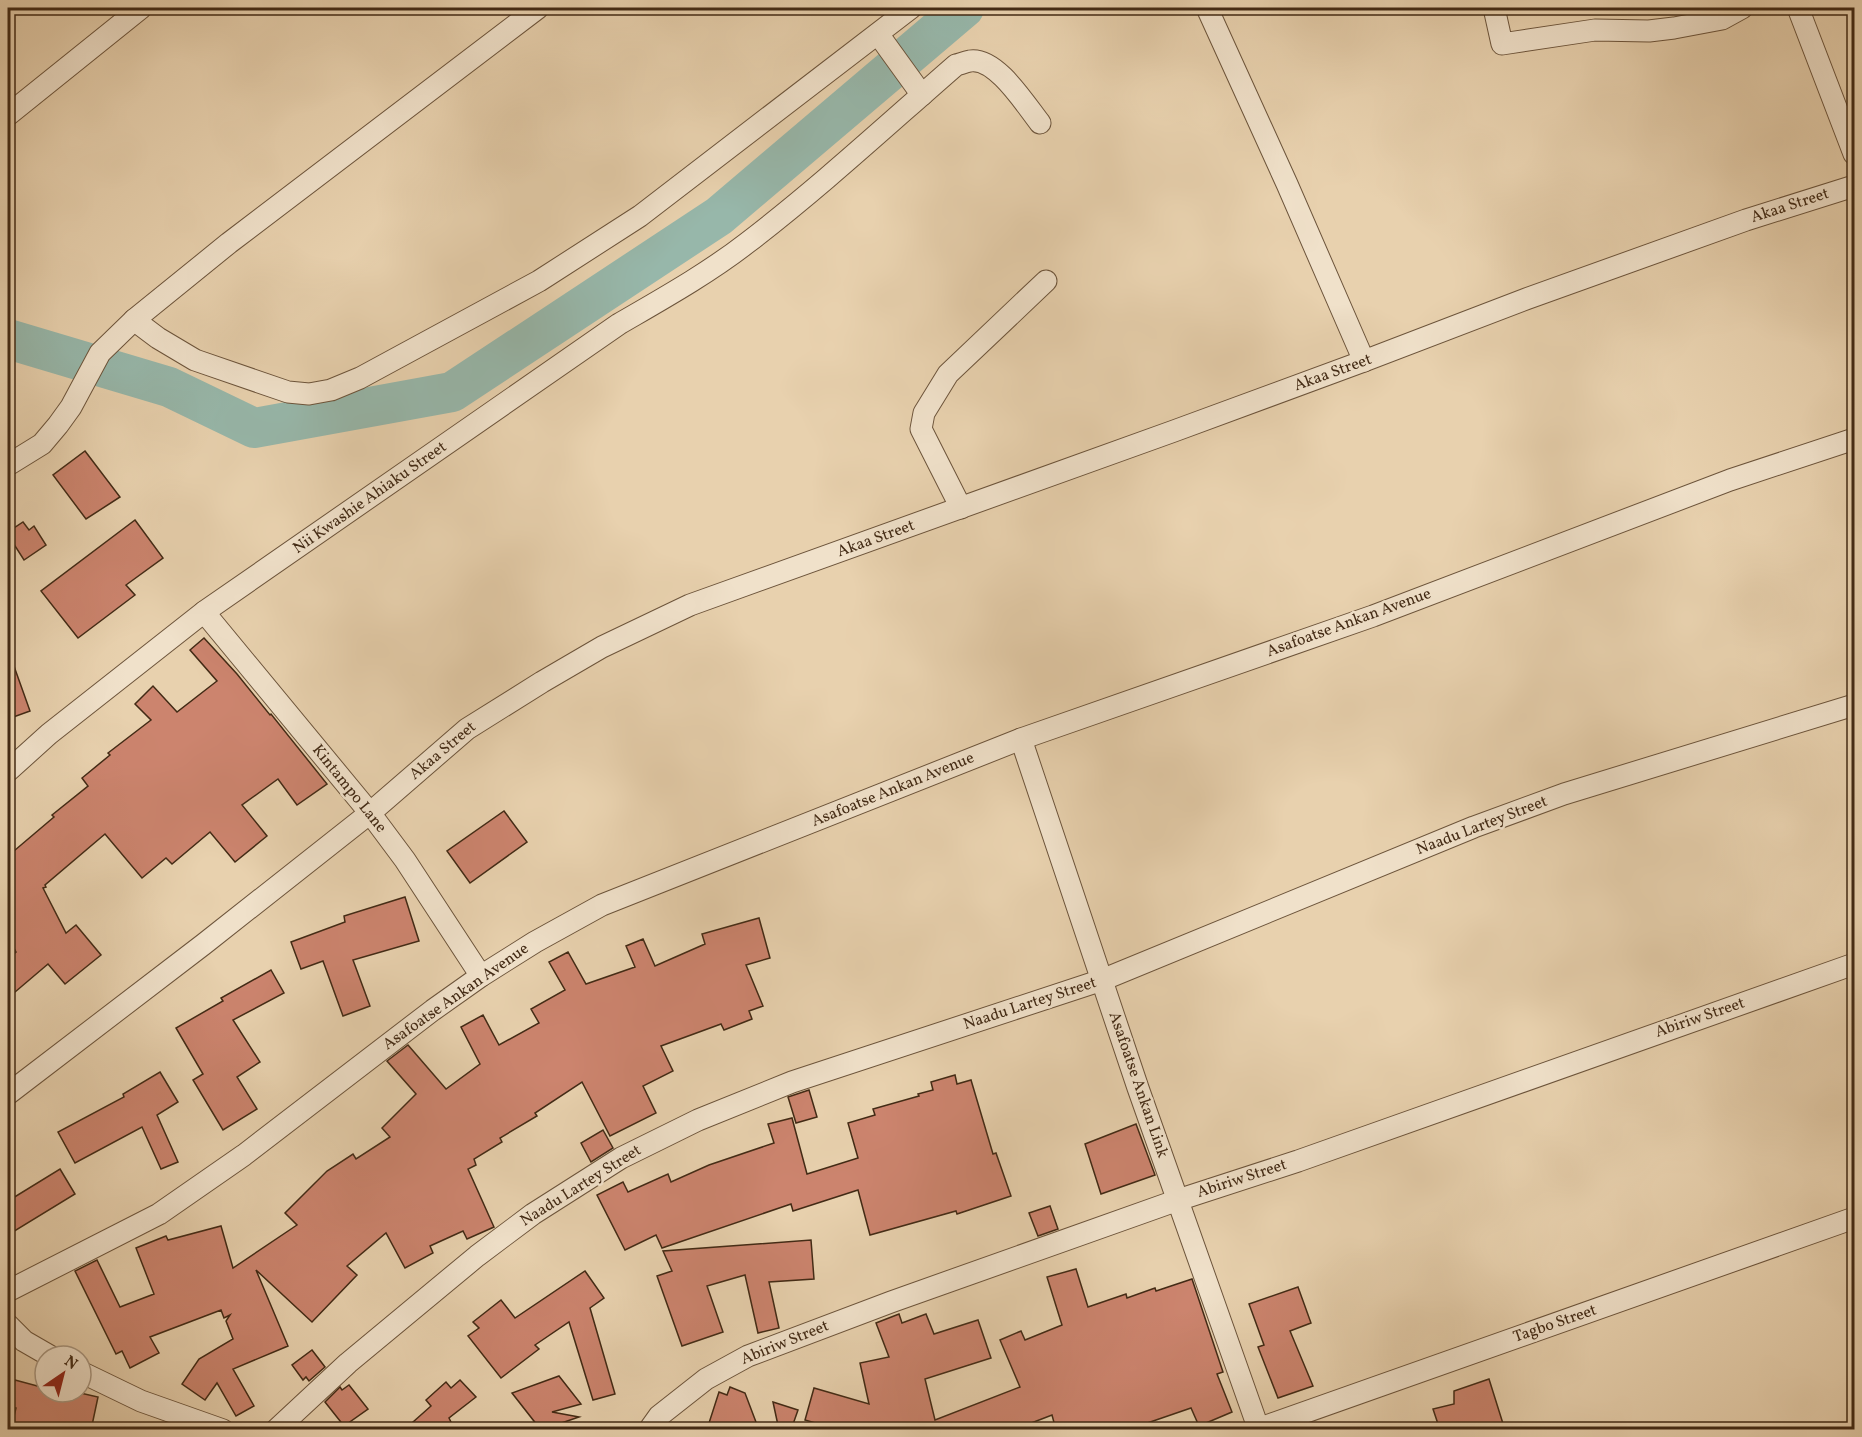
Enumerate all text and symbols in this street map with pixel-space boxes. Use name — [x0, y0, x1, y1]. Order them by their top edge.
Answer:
street label: Akaa Street — [1748, 183, 1832, 229]
street label: Akaa Street — [1291, 349, 1375, 397]
street label: Nii Kwashie Ahiaku Street — [289, 436, 452, 560]
street label: Akaa Street — [834, 515, 918, 563]
street label: Asafoatse Ankan Avenue — [1264, 583, 1434, 663]
street label: Akaa Street — [405, 716, 481, 785]
street label: Kintampo Lane — [306, 740, 392, 838]
street label: Asafoatse Ankan Avenue — [808, 747, 978, 833]
street label: Naadu Lartey Street — [1413, 791, 1551, 861]
street label: Asafoatse Ankan Avenue — [379, 938, 533, 1056]
street label: Naadu Lartey Street — [961, 972, 1100, 1036]
street label: Abiriw Street — [1652, 992, 1748, 1044]
street label: Asafoatse Ankan Link — [1103, 1009, 1173, 1161]
street label: Naadu Lartey Street — [516, 1140, 646, 1232]
street label: Abiriw Street — [1194, 1154, 1290, 1204]
street label: Tagbo Street — [1510, 1299, 1600, 1349]
street label: Abiriw Street — [738, 1315, 833, 1371]
north arrow — [33, 1344, 93, 1404]
text: N — [59, 1351, 82, 1376]

